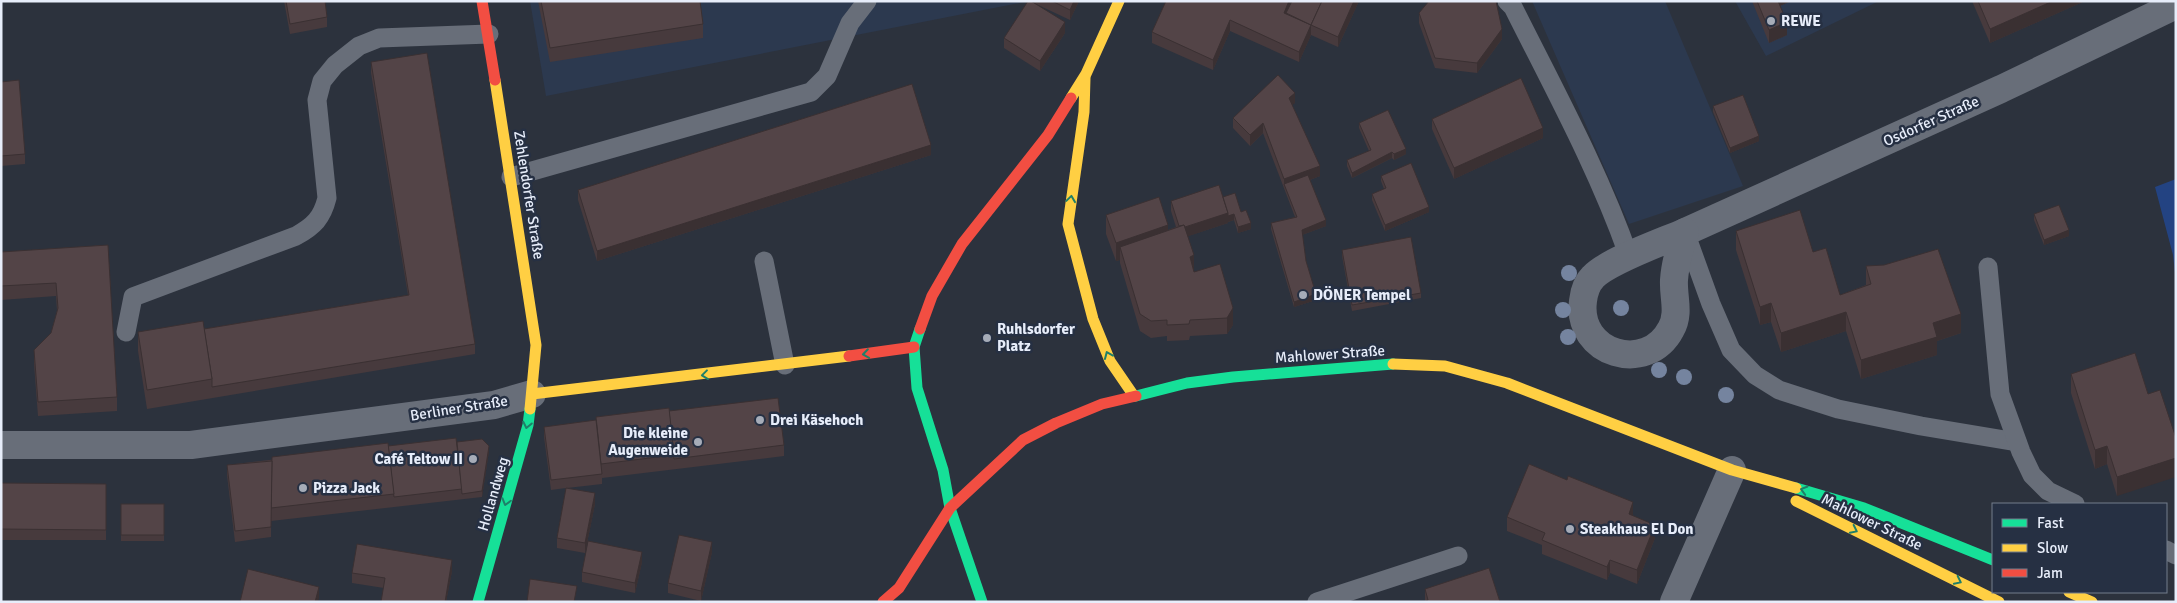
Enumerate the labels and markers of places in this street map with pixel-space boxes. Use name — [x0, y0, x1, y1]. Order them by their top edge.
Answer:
place label: REWE — [1781, 12, 1821, 30]
marker: REWE — [1765, 15, 1777, 27]
place label: DÖNER Tempel — [1313, 286, 1411, 304]
marker: DÖNER Tempel — [1297, 289, 1309, 301]
place label: Ruhlsdorfer Platz — [997, 320, 1075, 355]
marker: Ruhlsdorfer Platz — [981, 332, 993, 344]
place label: Drei Käsehoch — [770, 411, 863, 429]
marker: Drei Käsehoch — [754, 414, 766, 426]
place label: Die kleine Augenweide — [608, 424, 688, 459]
marker: Die kleine Augenweide — [692, 436, 704, 448]
place label: Café Teltow II — [374, 450, 463, 468]
marker: Café Teltow II — [467, 453, 479, 465]
place label: Pizza Jack — [313, 479, 380, 497]
marker: Pizza Jack — [297, 482, 309, 494]
place label: Steakhaus El Don — [1580, 520, 1694, 538]
marker: Steakhaus El Don — [1564, 523, 1576, 535]

